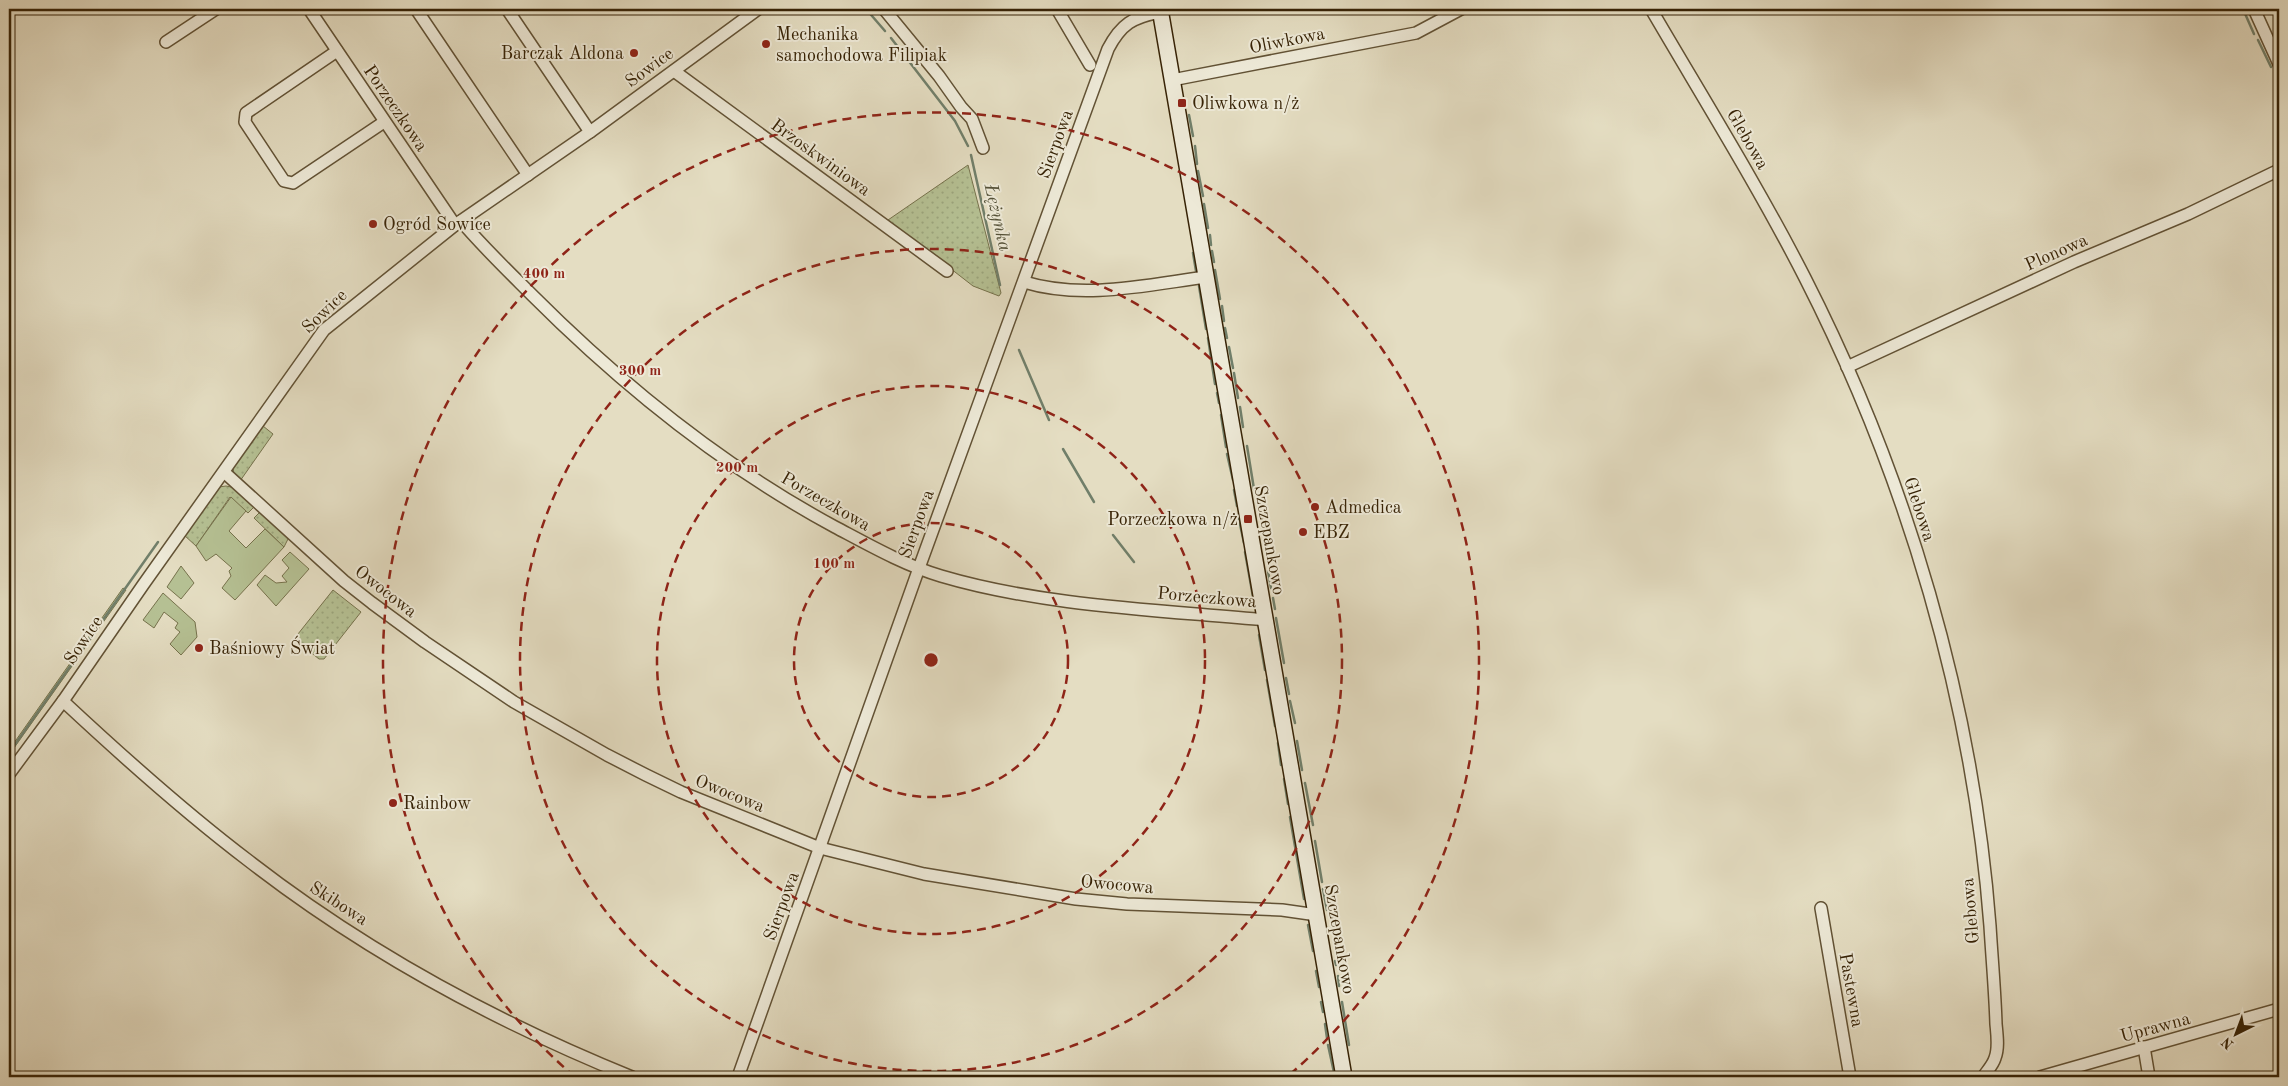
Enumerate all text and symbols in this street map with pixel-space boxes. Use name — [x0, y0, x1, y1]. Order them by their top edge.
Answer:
street label: Oliwkowa — [1248, 25, 1327, 57]
place label: Mechanika samochodowa Filipiak — [776, 26, 947, 65]
marker: Mechanika samochodowa Filipiak — [760, 38, 772, 50]
street label: Sowice — [622, 44, 677, 91]
place label: Barczak Aldona — [501, 45, 624, 63]
marker: Barczak Aldona — [628, 47, 640, 59]
street label: Porzeczkowa — [360, 62, 431, 155]
place label: Oliwkowa n/ż — [1192, 95, 1299, 113]
marker: Oliwkowa n/ż — [1176, 97, 1188, 109]
street label: Glebowa — [1723, 106, 1772, 173]
street label: Sierpowa — [1035, 107, 1077, 181]
street label: Brzoskwiniowa — [767, 116, 874, 200]
water label: Łężynka — [979, 181, 1014, 253]
place label: Ogród Sowice — [383, 216, 491, 234]
marker: Ogród Sowice — [367, 218, 379, 230]
street label: Plonowa — [2022, 231, 2091, 275]
text: 400 m — [523, 267, 565, 282]
street label: Sowice — [299, 286, 351, 337]
text: 300 m — [619, 364, 661, 379]
text: 200 m — [716, 461, 758, 476]
street label: Porzeczkowa — [778, 469, 873, 535]
street label: Glebowa — [1900, 475, 1938, 544]
street label: Szczepankowo — [1251, 484, 1288, 597]
street label: Sierpowa — [896, 487, 938, 561]
place label: Admedica — [1325, 499, 1402, 517]
marker: Admedica — [1309, 501, 1321, 513]
place label: Porzeczkowa n/ż — [1107, 511, 1238, 529]
marker: Porzeczkowa n/ż — [1242, 513, 1254, 525]
place label: EBZ — [1313, 524, 1350, 542]
marker: EBZ — [1297, 526, 1309, 538]
text: 100 m — [813, 557, 855, 572]
street label: Owocowa — [351, 562, 420, 622]
street label: Porzeczkowa — [1156, 585, 1258, 611]
street label: Sowice — [61, 613, 107, 668]
place label: Baśniowy Świat — [209, 635, 335, 658]
marker: Baśniowy Świat — [193, 642, 205, 654]
centre of rings — [922, 651, 940, 669]
street label: Owocowa — [692, 772, 767, 816]
place label: Rainbow — [403, 795, 471, 813]
marker: Rainbow — [387, 797, 399, 809]
street label: Sierpowa — [761, 869, 803, 943]
street label: Owocowa — [1080, 873, 1154, 897]
street label: Glebowa — [1959, 877, 1983, 945]
street label: Skibowa — [306, 878, 371, 929]
street label: Szczepankowo — [1321, 883, 1358, 996]
street label: Pastewna — [1836, 952, 1866, 1029]
north arrow — [2210, 1008, 2260, 1058]
street label: Uprawna — [2118, 1010, 2192, 1046]
text: N — [2219, 1034, 2237, 1052]

